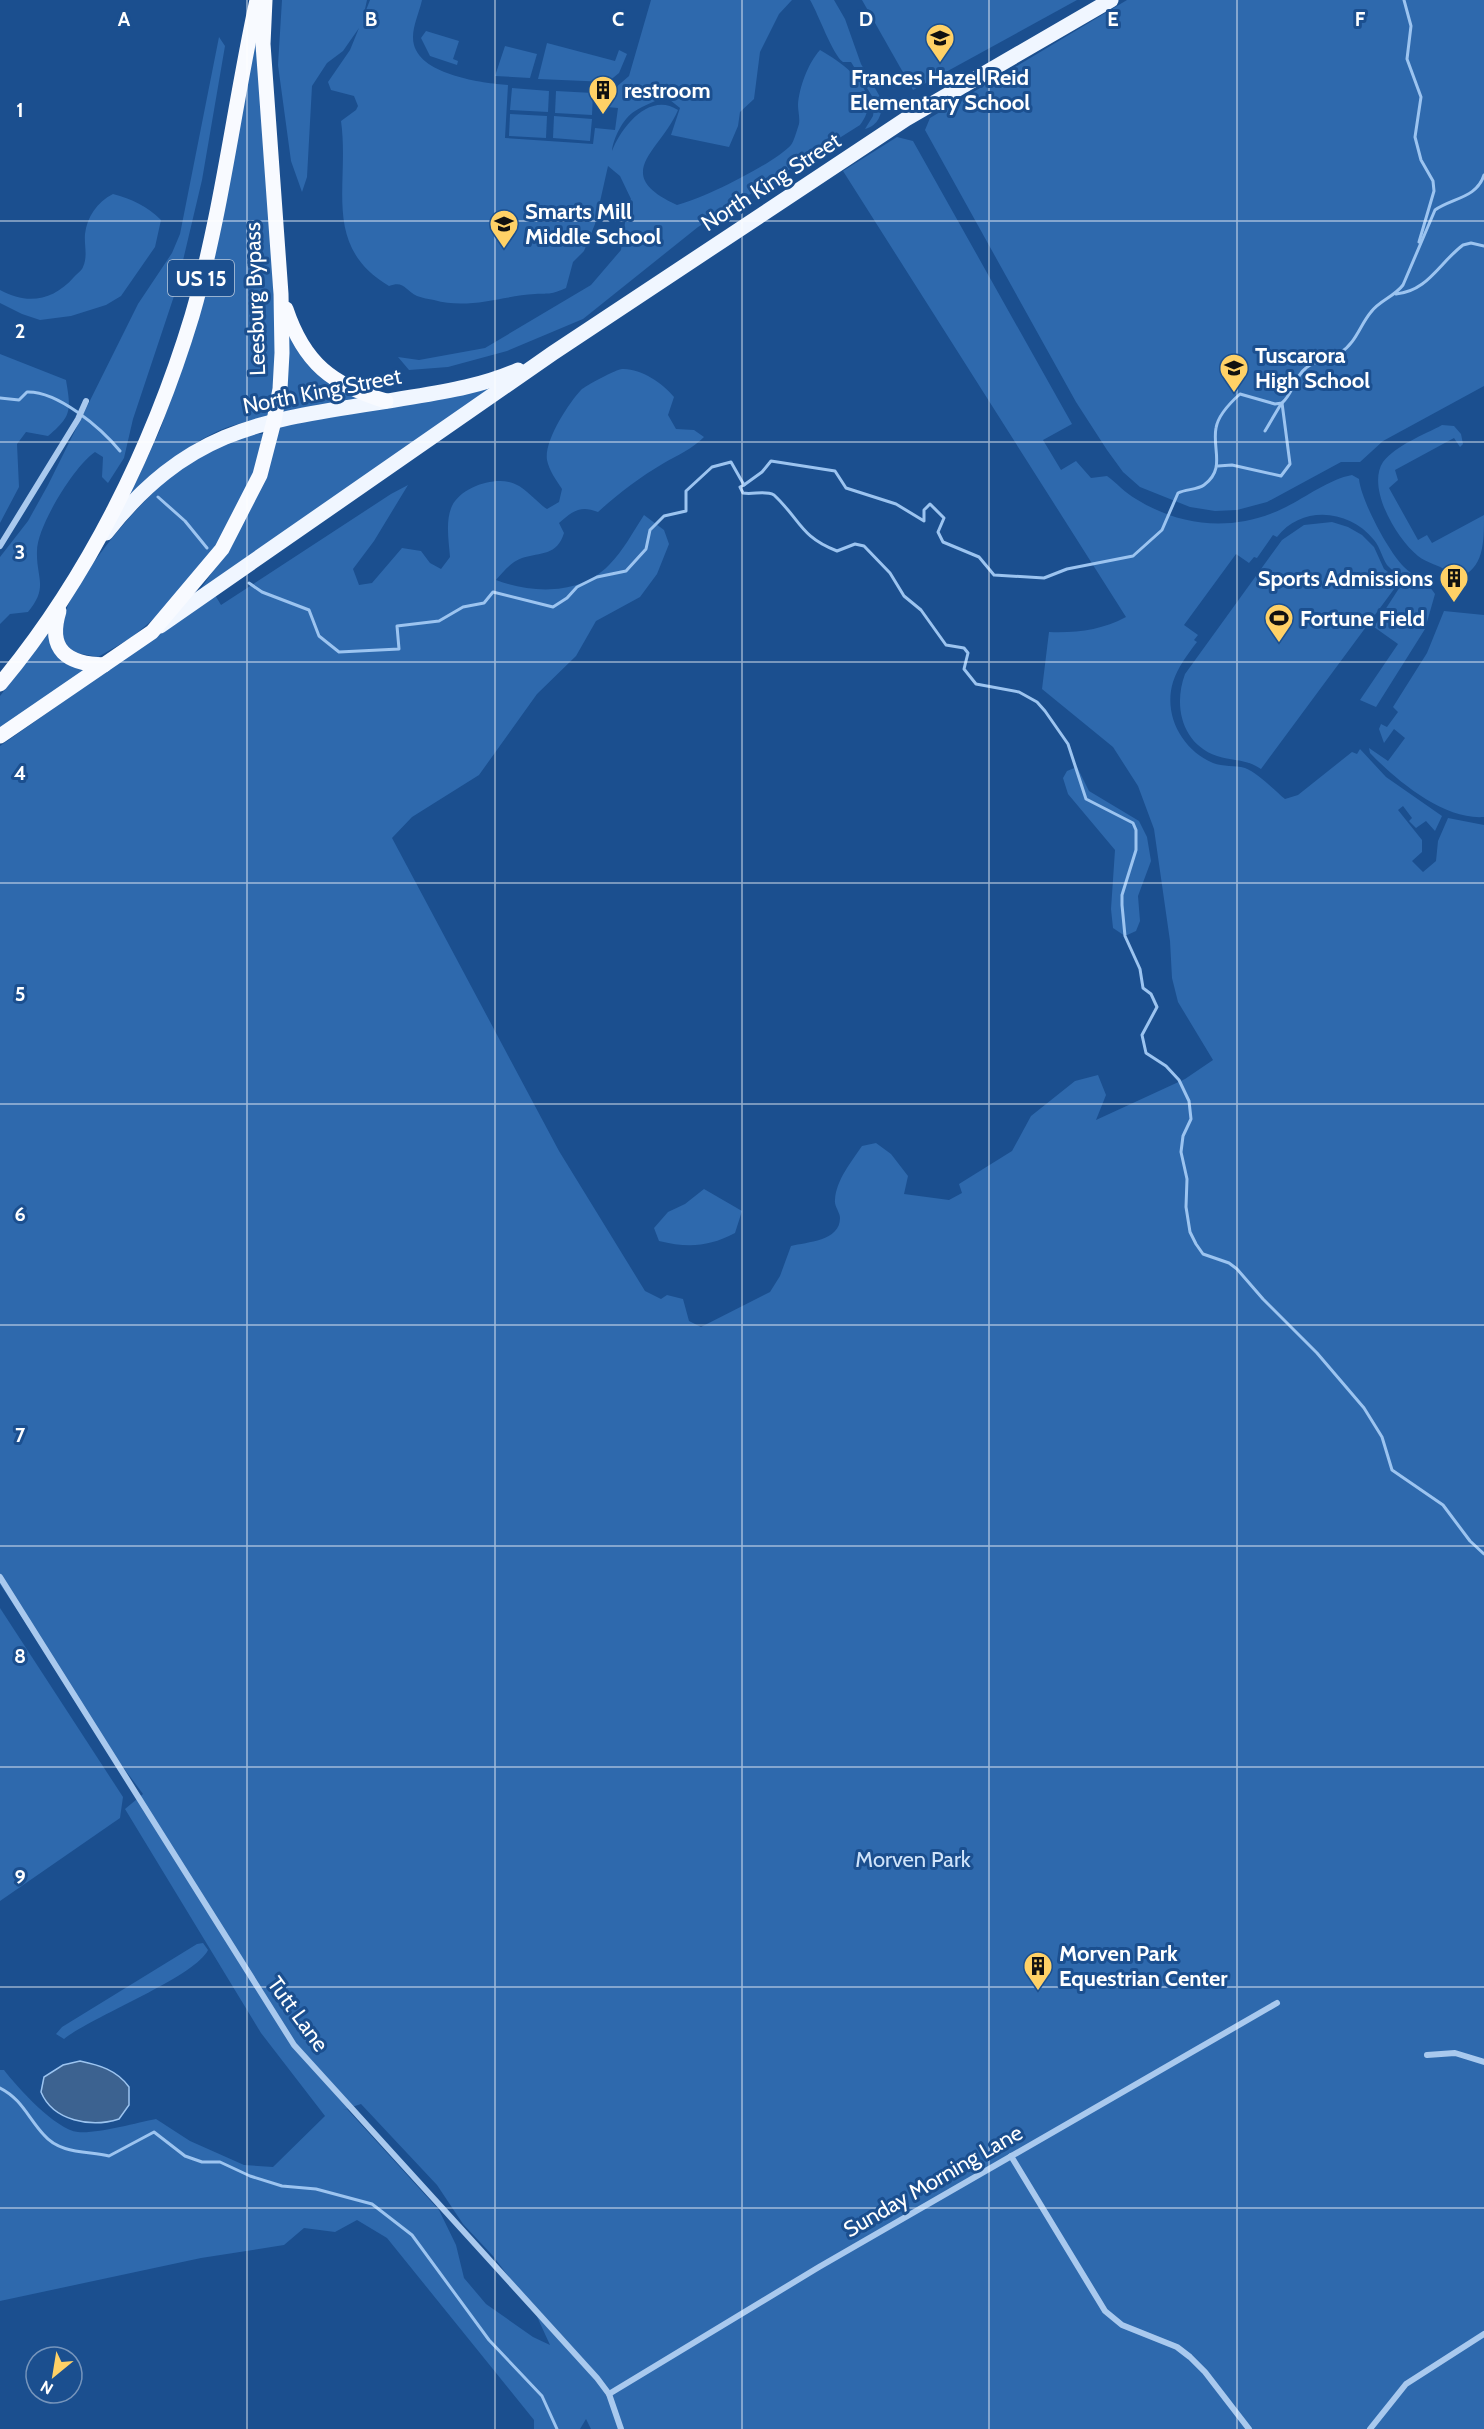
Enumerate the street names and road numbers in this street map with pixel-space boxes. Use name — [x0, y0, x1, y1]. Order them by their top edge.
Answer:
street label: North King Street — [696, 127, 846, 237]
street label: Leesburg Bypass — [239, 222, 271, 376]
road number: US 15 — [168, 260, 234, 296]
street label: North King Street — [240, 362, 404, 420]
street label: Tutt Lane — [262, 1971, 334, 2057]
street label: Sunday Morning Lane — [839, 2119, 1027, 2243]

